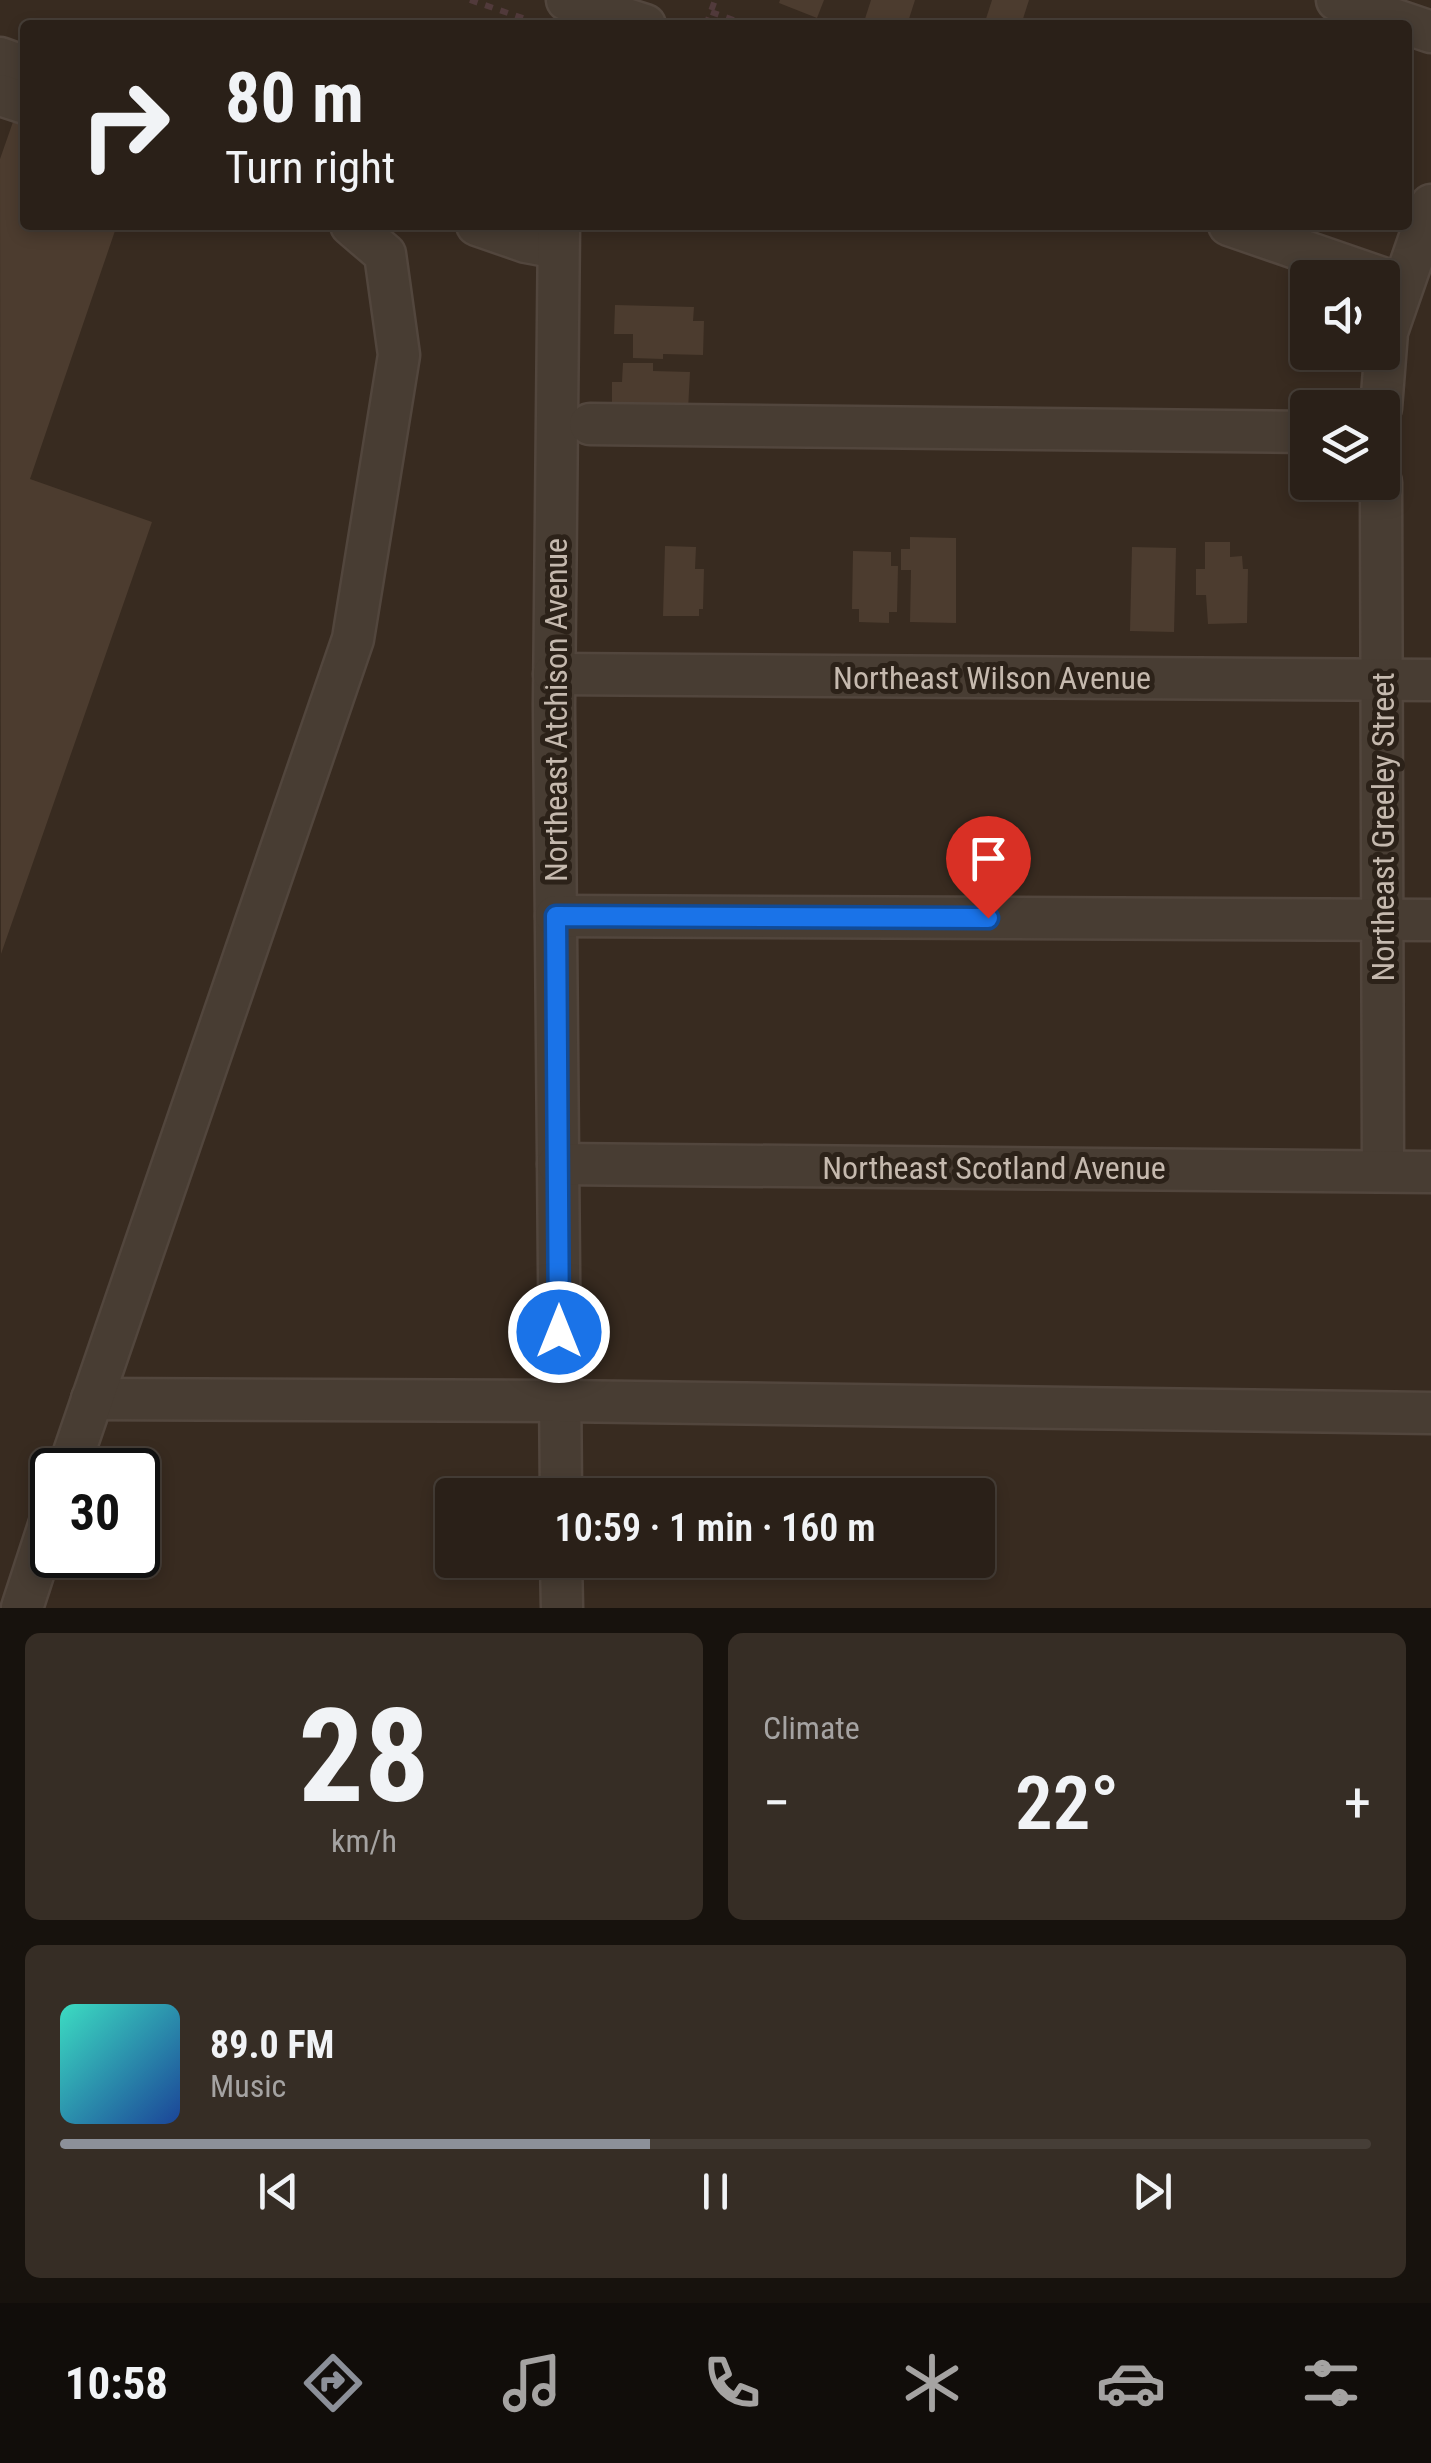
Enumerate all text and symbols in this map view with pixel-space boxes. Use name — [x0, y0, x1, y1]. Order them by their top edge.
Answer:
text: 80 m — [225, 57, 364, 139]
icon: right — [60, 60, 190, 190]
text: Turn right — [225, 141, 395, 194]
map controls — [1290, 260, 1400, 500]
button: sound — [1290, 260, 1400, 370]
button: layers — [1290, 390, 1400, 500]
street label: Northeast Atchison Avenue — [537, 538, 575, 882]
street label: Northeast Wilson Avenue — [833, 659, 1151, 697]
street label: Northeast Greeley Street — [1364, 672, 1402, 982]
pin — [946, 816, 1031, 919]
icon: arrive — [961, 831, 1016, 886]
street label: Northeast Scotland Avenue — [822, 1149, 1166, 1187]
position arrow — [507, 1280, 611, 1384]
speed limit sign: 30 — [30, 1448, 160, 1578]
text: 10:59 · 1 min · 160 m — [555, 1506, 875, 1550]
text: 28 — [298, 1680, 430, 1833]
text: Climate — [763, 1709, 860, 1747]
text: 22° — [1015, 1759, 1119, 1847]
text: − — [763, 1771, 791, 1835]
text: + — [1344, 1771, 1371, 1835]
text: km/h — [331, 1822, 397, 1860]
text: 89.0 FM — [210, 2023, 334, 2067]
text: Music — [210, 2067, 286, 2105]
icon: previous — [251, 2164, 306, 2219]
icon: pause — [688, 2164, 743, 2219]
icon: next — [1125, 2164, 1180, 2219]
icon: directions — [298, 2348, 368, 2418]
icon: music — [497, 2348, 567, 2418]
icon: phone — [697, 2348, 767, 2418]
icon: climate — [897, 2348, 967, 2418]
icon: car — [1096, 2348, 1166, 2418]
icon: filters — [1296, 2348, 1366, 2418]
text: 10:58 — [65, 2357, 168, 2410]

